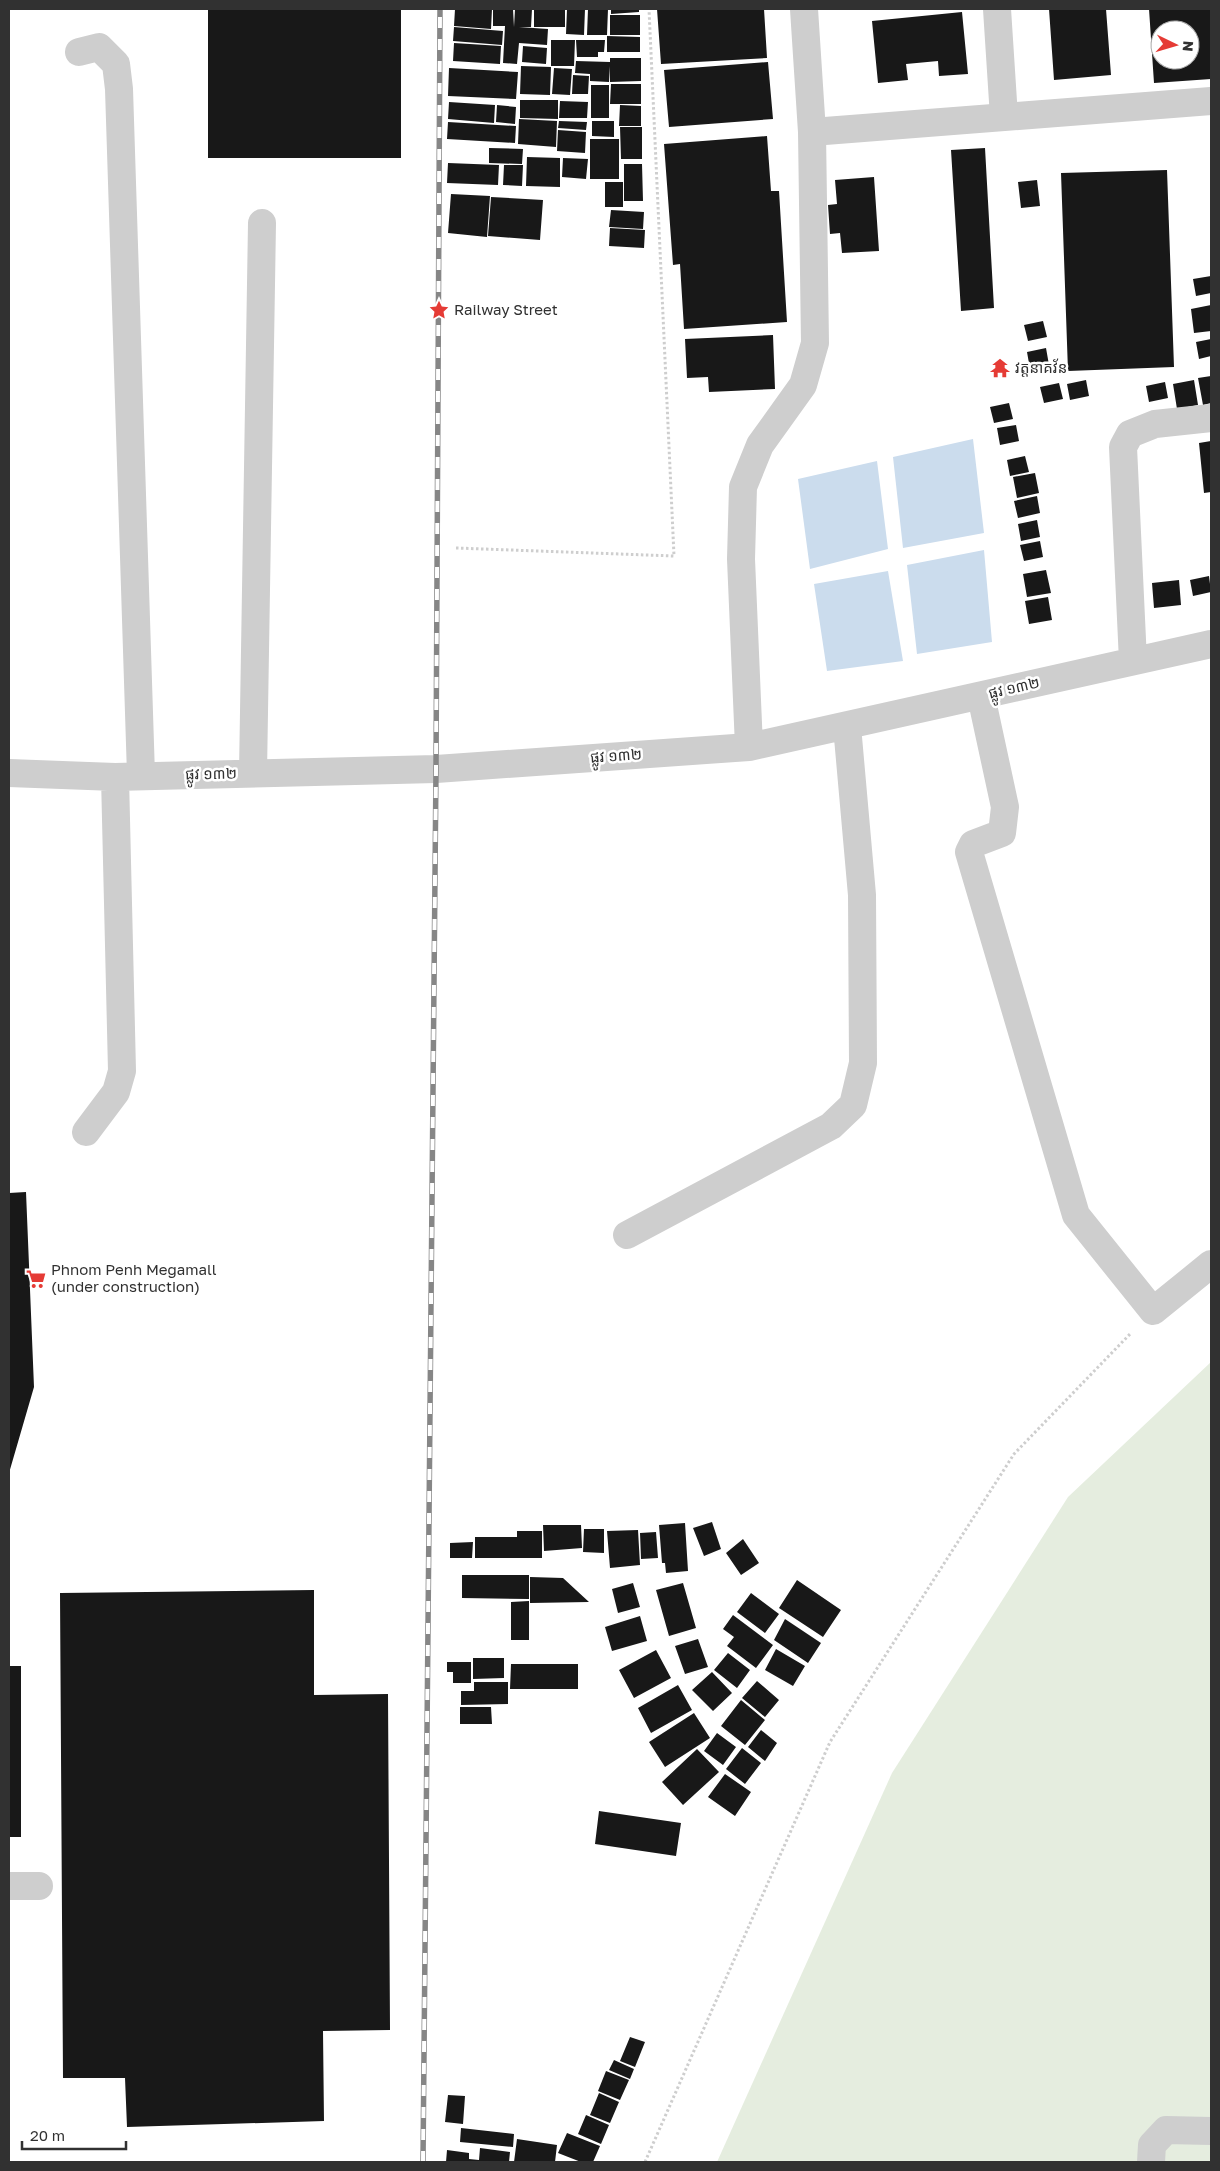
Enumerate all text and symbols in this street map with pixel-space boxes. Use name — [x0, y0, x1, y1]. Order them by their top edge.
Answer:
north arrow — [1150, 20, 1200, 70]
text: N — [1180, 40, 1197, 52]
place icon: Railway Street — [428, 299, 450, 321]
place label: Railway Street — [454, 300, 558, 318]
temple icon: វត្តនាគវ័ន — [989, 357, 1011, 379]
place label: វត្តនាគវ័ន — [1015, 358, 1067, 377]
street label: ផ្លូវ ១៣២ — [986, 672, 1042, 707]
street label: ផ្លូវ ១៣២ — [589, 744, 643, 771]
street label: ផ្លូវ ១៣២ — [185, 764, 237, 788]
place label: Phnom Penh Megamall (under construction) — [51, 1260, 217, 1295]
supermarket icon: Phnom Penh Megamall (under construction) — [25, 1268, 47, 1290]
scale bar — [22, 2118, 126, 2150]
text: 20 m — [30, 2126, 65, 2144]

